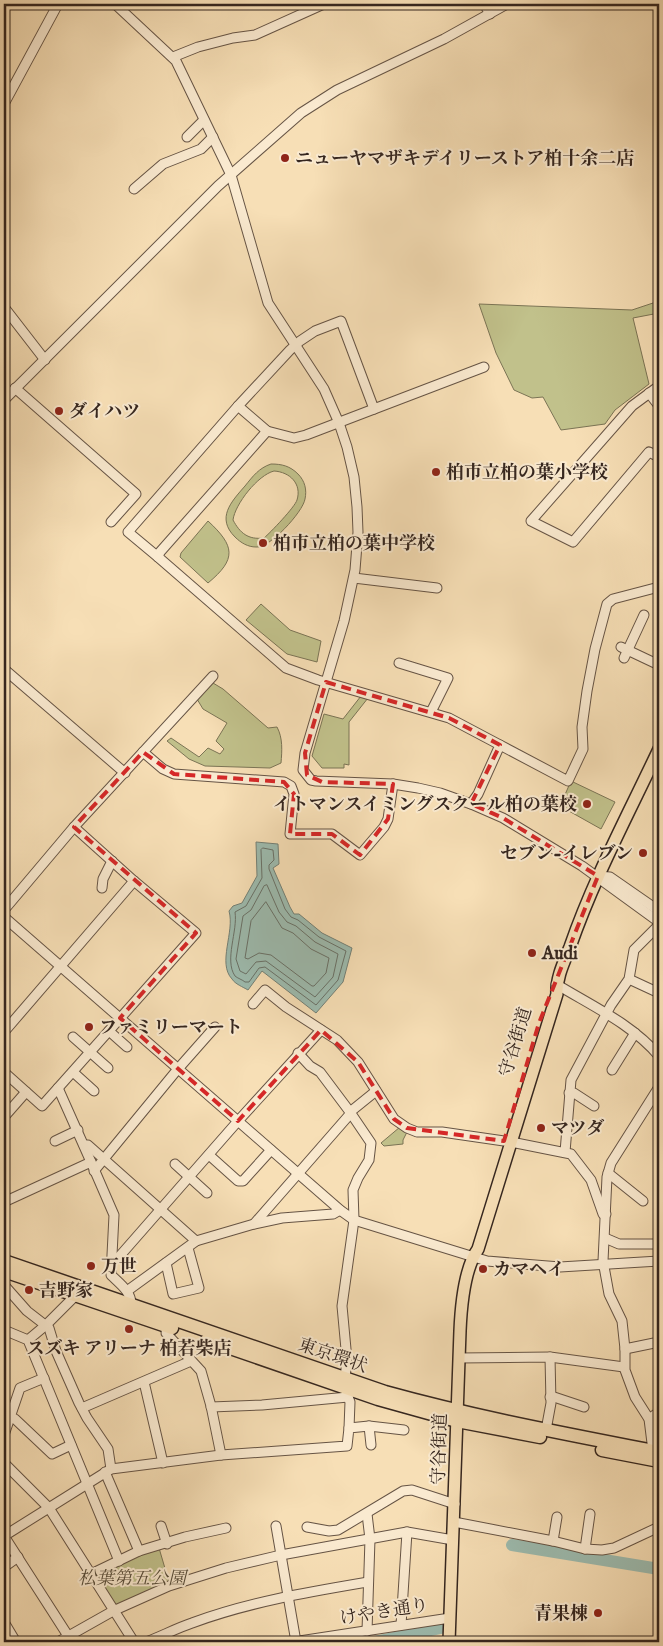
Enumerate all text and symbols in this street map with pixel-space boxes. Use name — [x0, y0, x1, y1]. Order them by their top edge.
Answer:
place label: ニューヤマザキデイリーストア柏十余二店 — [295, 148, 634, 171]
marker: ニューヤマザキデイリーストア柏十余二店 — [279, 152, 291, 164]
place label: ダイハツ — [69, 401, 140, 424]
marker: ダイハツ — [53, 405, 65, 417]
place label: 柏市立柏の葉小学校 — [446, 462, 608, 485]
marker: 柏市立柏の葉小学校 — [430, 466, 442, 478]
place label: 柏市立柏の葉中学校 — [273, 533, 435, 556]
marker: 柏市立柏の葉中学校 — [257, 537, 269, 549]
place label: イトマンスイミングスクール柏の葉校 — [273, 794, 577, 817]
marker: イトマンスイミングスクール柏の葉校 — [581, 798, 593, 810]
place label: セブン-イレブン — [500, 843, 633, 866]
marker: セブン-イレブン — [637, 847, 649, 859]
place label: Audi — [541, 943, 578, 966]
marker: Audi — [526, 947, 538, 959]
street label: 守谷街道 — [495, 1005, 538, 1080]
place label: ファミリーマート — [99, 1017, 243, 1040]
marker: ファミリーマート — [83, 1021, 95, 1033]
place label: マツダ — [551, 1118, 604, 1141]
marker: マツダ — [535, 1122, 547, 1134]
place label: 万世 — [101, 1256, 137, 1279]
place label: カマヘイ — [493, 1259, 565, 1282]
marker: 万世 — [85, 1260, 97, 1272]
marker: カマヘイ — [477, 1263, 489, 1275]
place label: 吉野家 — [39, 1280, 93, 1303]
marker: 吉野家 — [23, 1284, 35, 1296]
marker: スズキ アリーナ 柏若柴店 — [123, 1323, 135, 1335]
street label: 東京環状 — [295, 1334, 370, 1379]
place label: スズキ アリーナ 柏若柴店 — [26, 1338, 232, 1361]
street label: 守谷街道 — [428, 1413, 453, 1485]
park label: 松葉第五公園 — [78, 1568, 189, 1591]
street label: けやき通り — [338, 1594, 430, 1631]
place label: 青果棟 — [534, 1603, 588, 1626]
marker: 青果棟 — [592, 1607, 604, 1619]

